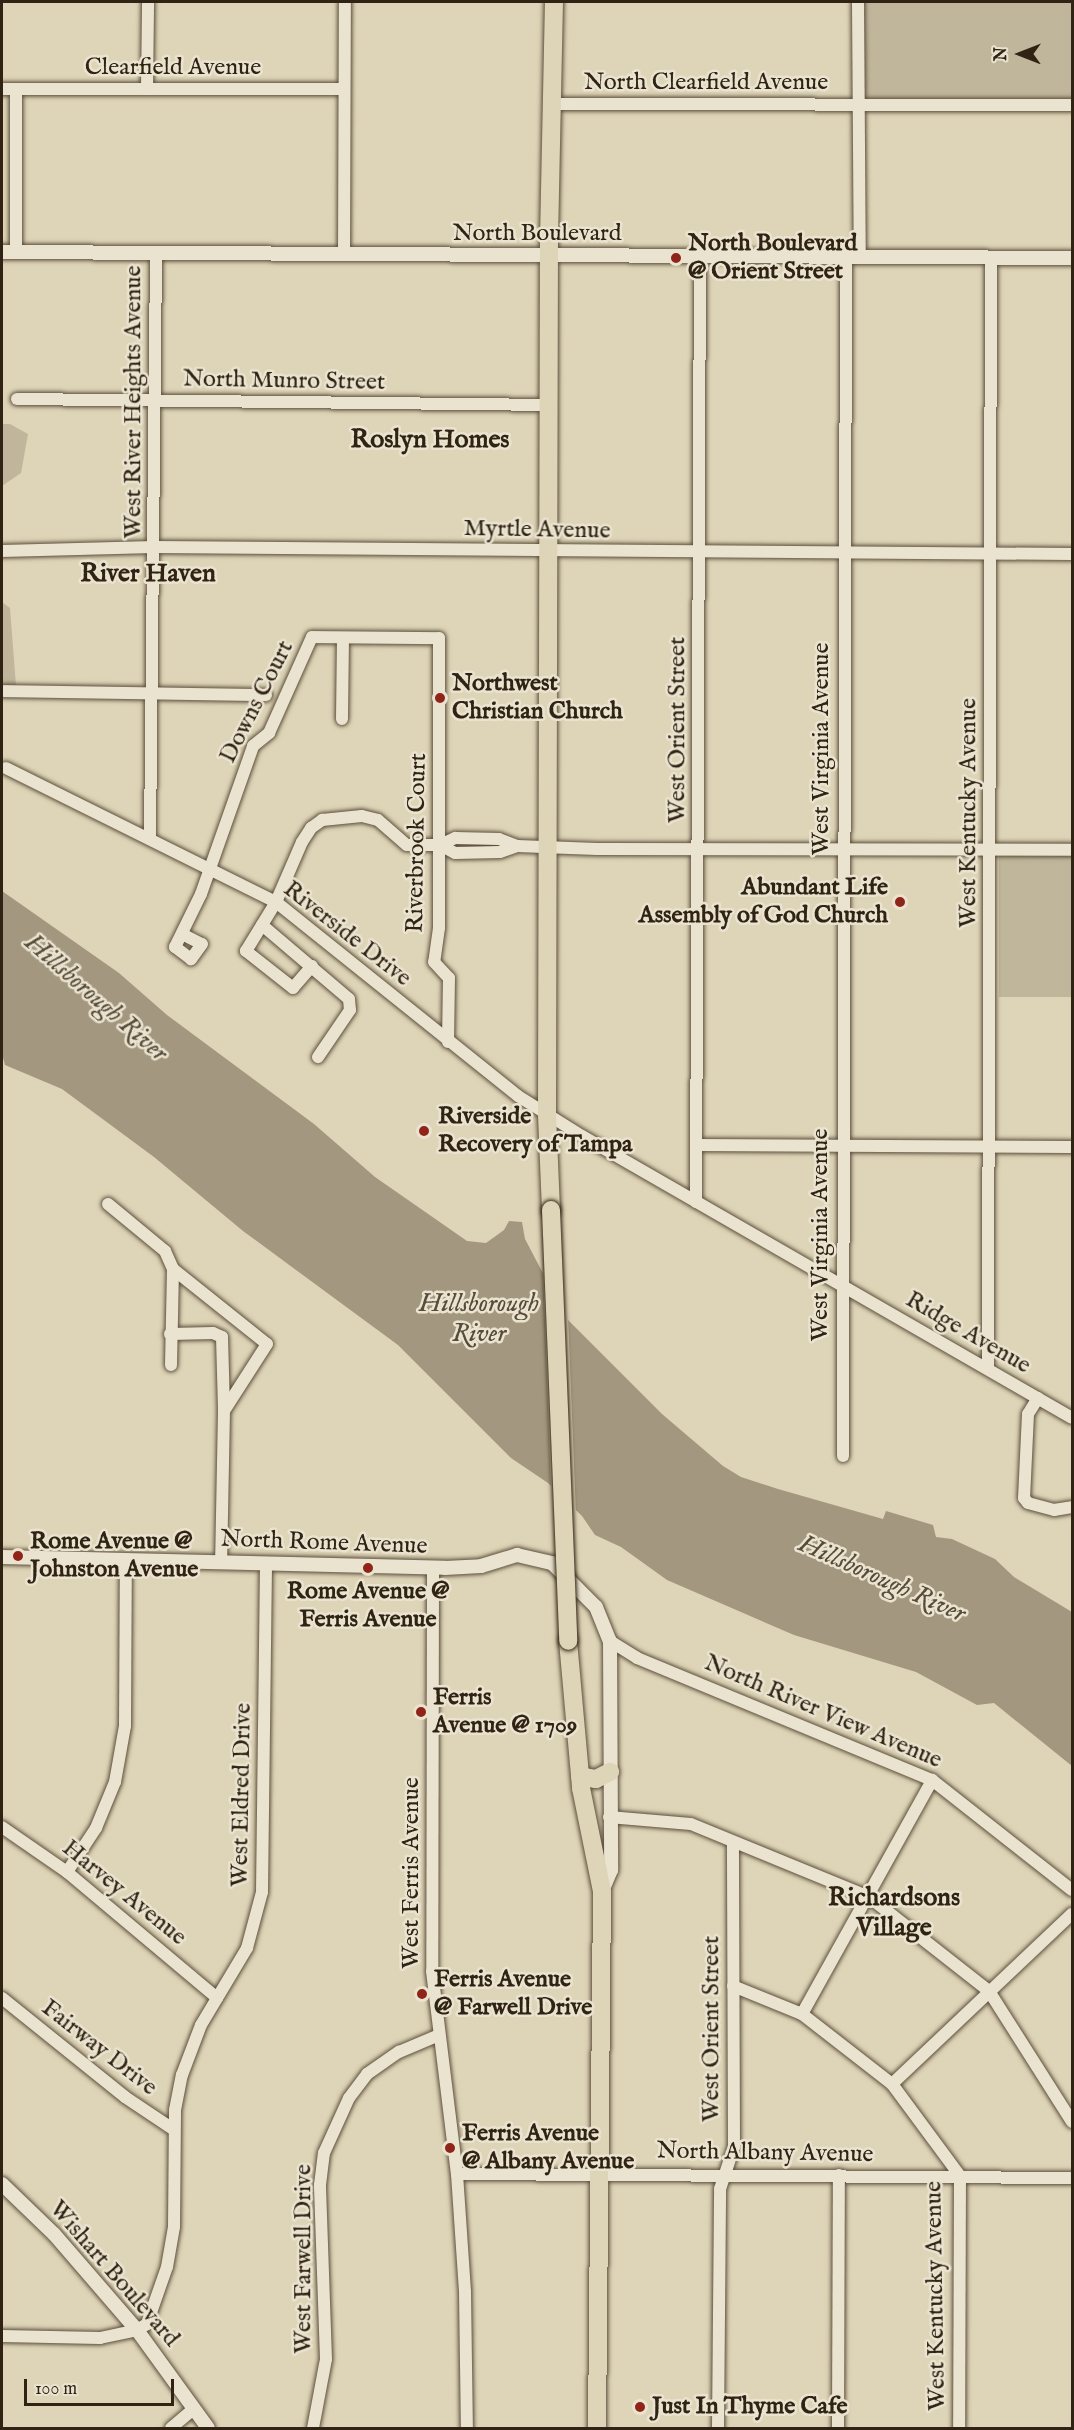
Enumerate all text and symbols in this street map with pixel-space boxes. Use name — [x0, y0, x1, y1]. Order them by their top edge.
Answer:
north arrow — [990, 24, 1050, 84]
text: N — [992, 47, 1012, 61]
street label: Clearfield Avenue — [85, 54, 261, 82]
street label: North Clearfield Avenue — [584, 69, 828, 97]
street label: North Boulevard — [452, 220, 622, 248]
place label: North Boulevard @ Orient Street — [688, 230, 857, 286]
marker: North Boulevard @ Orient Street — [669, 251, 683, 265]
street label: West River Heights Avenue — [120, 265, 148, 539]
street label: North Munro Street — [183, 365, 385, 397]
district label: Roslyn Homes — [351, 424, 509, 456]
street label: Myrtle Avenue — [463, 514, 611, 546]
district label: River Haven — [80, 558, 216, 590]
street label: Downs Court — [214, 636, 300, 768]
street label: West Orient Street — [664, 637, 692, 823]
street label: West Virginia Avenue — [808, 642, 836, 856]
place label: Northwest Christian Church — [452, 670, 623, 726]
marker: Northwest Christian Church — [433, 691, 447, 705]
street label: West Kentucky Avenue — [955, 698, 983, 928]
street label: Riverbrook Court — [401, 753, 433, 933]
place label: Abundant Life Assembly of God Church — [638, 874, 888, 930]
street label: Riverside Drive — [277, 875, 417, 993]
marker: Abundant Life Assembly of God Church — [893, 895, 907, 909]
water label: Hillsborough River — [18, 927, 174, 1069]
place label: Riverside Recovery of Tampa — [438, 1103, 632, 1159]
marker: Riverside Recovery of Tampa — [415, 1122, 433, 1140]
street label: West Virginia Avenue — [807, 1128, 835, 1342]
street label: Ridge Avenue — [900, 1286, 1036, 1380]
water label: Hillsborough River — [419, 1288, 539, 1350]
street label: North Rome Avenue — [220, 1525, 428, 1561]
place label: Rome Avenue @ Johnston Avenue — [30, 1528, 198, 1584]
water label: Hillsborough River — [794, 1528, 970, 1630]
marker: Rome Avenue @ Johnston Avenue — [11, 1549, 25, 1563]
marker: Rome Avenue @ Ferris Avenue — [361, 1561, 375, 1575]
place label: Rome Avenue @ Ferris Avenue — [287, 1578, 449, 1634]
street label: North River View Avenue — [700, 1649, 946, 1775]
place label: Ferris Avenue @ 1709 — [433, 1684, 577, 1740]
street label: West Eldred Drive — [226, 1703, 258, 1887]
marker: Ferris Avenue @ 1709 — [414, 1705, 428, 1719]
street label: West Ferris Avenue — [398, 1777, 426, 1969]
street label: Harvey Avenue — [56, 1834, 192, 1952]
district label: Richardsons Village — [828, 1882, 960, 1943]
street label: West Orient Street — [698, 1936, 726, 2122]
place label: Ferris Avenue @ Farwell Drive — [434, 1966, 592, 2022]
marker: Ferris Avenue @ Farwell Drive — [415, 1987, 429, 2001]
street label: Fairway Drive — [35, 1994, 163, 2102]
place label: Ferris Avenue @ Albany Avenue — [462, 2120, 634, 2176]
street label: North Albany Avenue — [656, 2137, 874, 2169]
marker: Ferris Avenue @ Albany Avenue — [443, 2141, 457, 2155]
street label: West Farwell Drive — [290, 2164, 318, 2354]
street label: West Kentucky Avenue — [920, 2181, 952, 2411]
street label: Wishart Boulevard — [43, 2195, 185, 2353]
scale bar — [27, 2367, 177, 2405]
text: 100 m — [35, 2378, 77, 2401]
place label: Just In Thyme Cafe — [652, 2393, 848, 2421]
marker: Just In Thyme Cafe — [633, 2400, 647, 2414]

